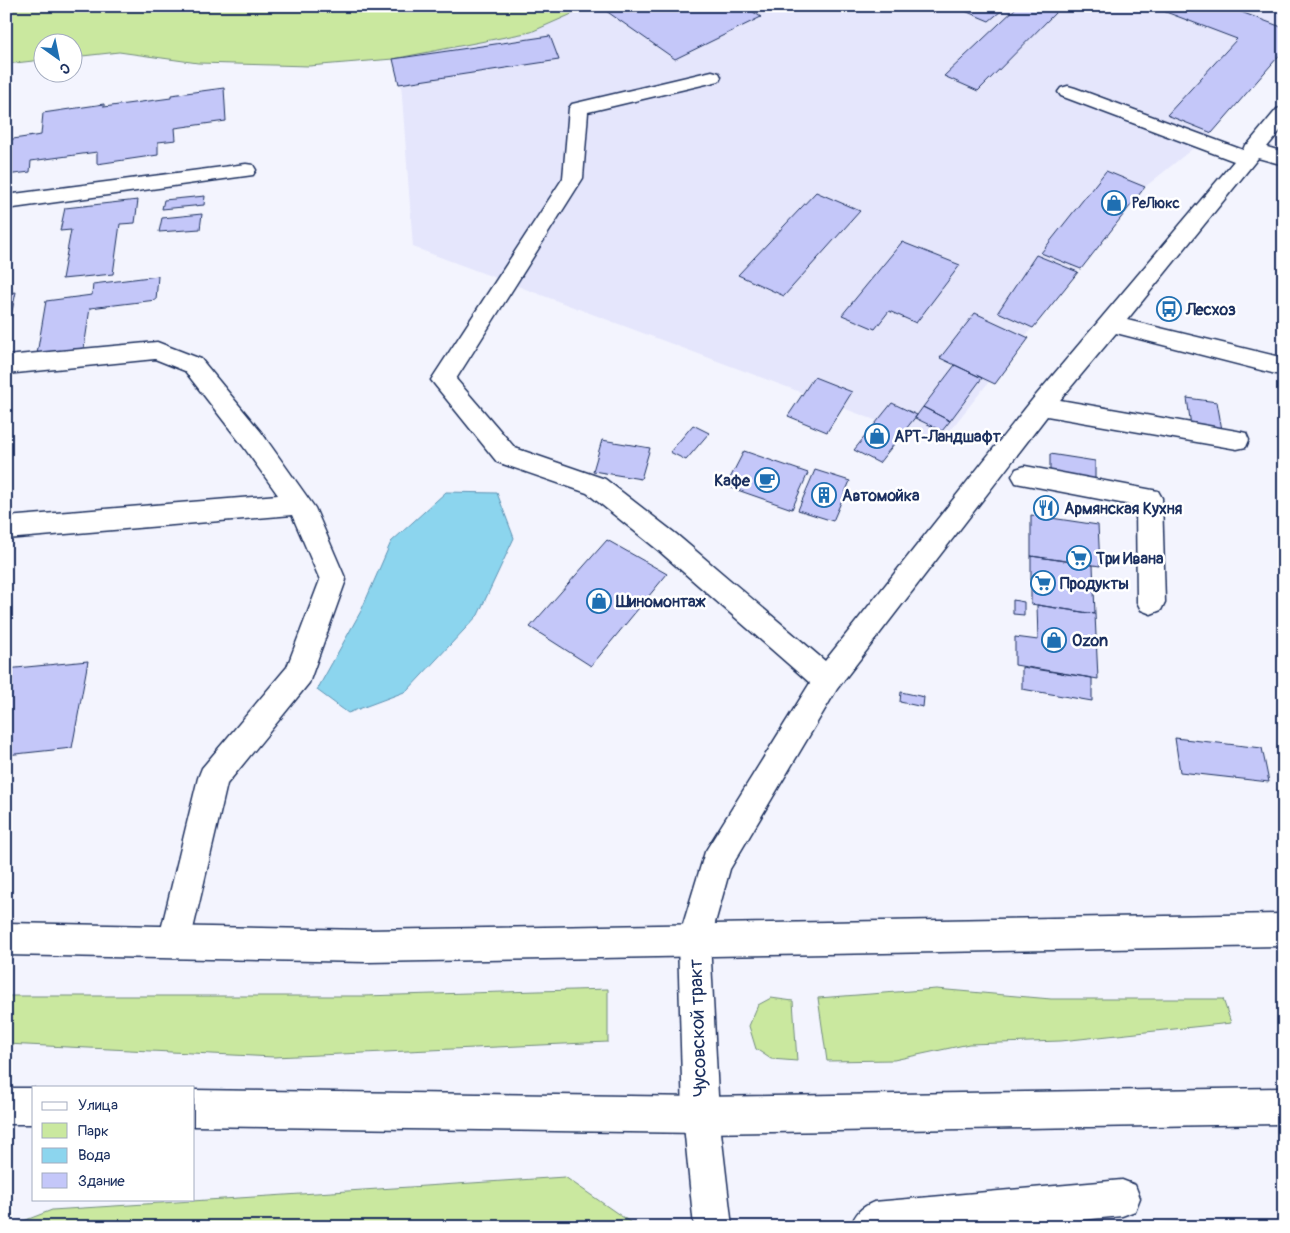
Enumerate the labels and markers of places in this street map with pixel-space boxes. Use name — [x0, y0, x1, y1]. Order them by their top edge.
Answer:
shop icon: РеЛюкс — [1101, 190, 1127, 216]
place label: РеЛюкс — [1132, 195, 1180, 212]
bus stop icon: Лесхоз — [1156, 296, 1182, 322]
place label: Лесхоз — [1185, 300, 1236, 320]
shop icon: АРТ-Ландшафт — [864, 423, 890, 449]
place label: АРТ-Ландшафт — [894, 427, 1002, 447]
cafe icon: Кафе — [754, 467, 780, 493]
place label: Кафе — [714, 471, 751, 491]
building icon: Автомойка — [811, 482, 837, 508]
place label: Автомойка — [842, 486, 920, 506]
restaurant icon: Армянская Кухня — [1033, 495, 1059, 521]
place label: Армянская Кухня — [1064, 499, 1183, 519]
supermarket icon: Три Ивана — [1066, 545, 1092, 571]
place label: Три Ивана — [1095, 549, 1164, 569]
supermarket icon: Продукты — [1030, 570, 1056, 596]
place label: Продукты — [1060, 574, 1129, 594]
shop icon: Шиномонтаж — [586, 588, 612, 614]
place label: Шиномонтаж — [615, 592, 706, 612]
shop icon: Ozon — [1041, 627, 1067, 653]
place label: Ozon — [1072, 631, 1108, 651]

